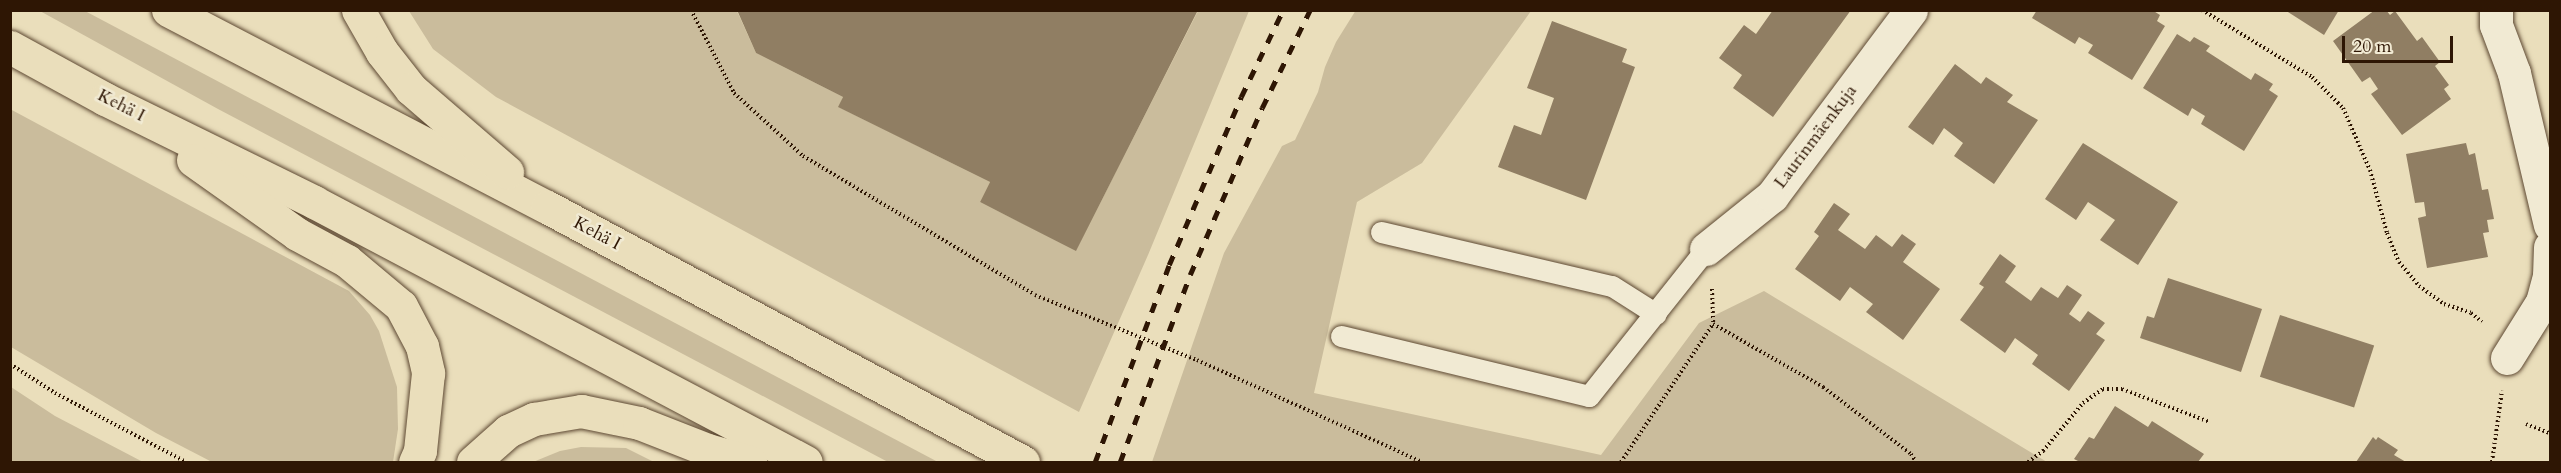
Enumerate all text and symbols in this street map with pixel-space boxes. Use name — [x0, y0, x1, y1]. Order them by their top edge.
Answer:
scale bar — [2345, 24, 2456, 62]
text: 20 m — [2353, 34, 2392, 59]
street label: Laurinmäenkuja — [1770, 81, 1862, 193]
street label: Kehä I — [94, 85, 148, 127]
street label: Kehä I — [570, 213, 624, 255]

